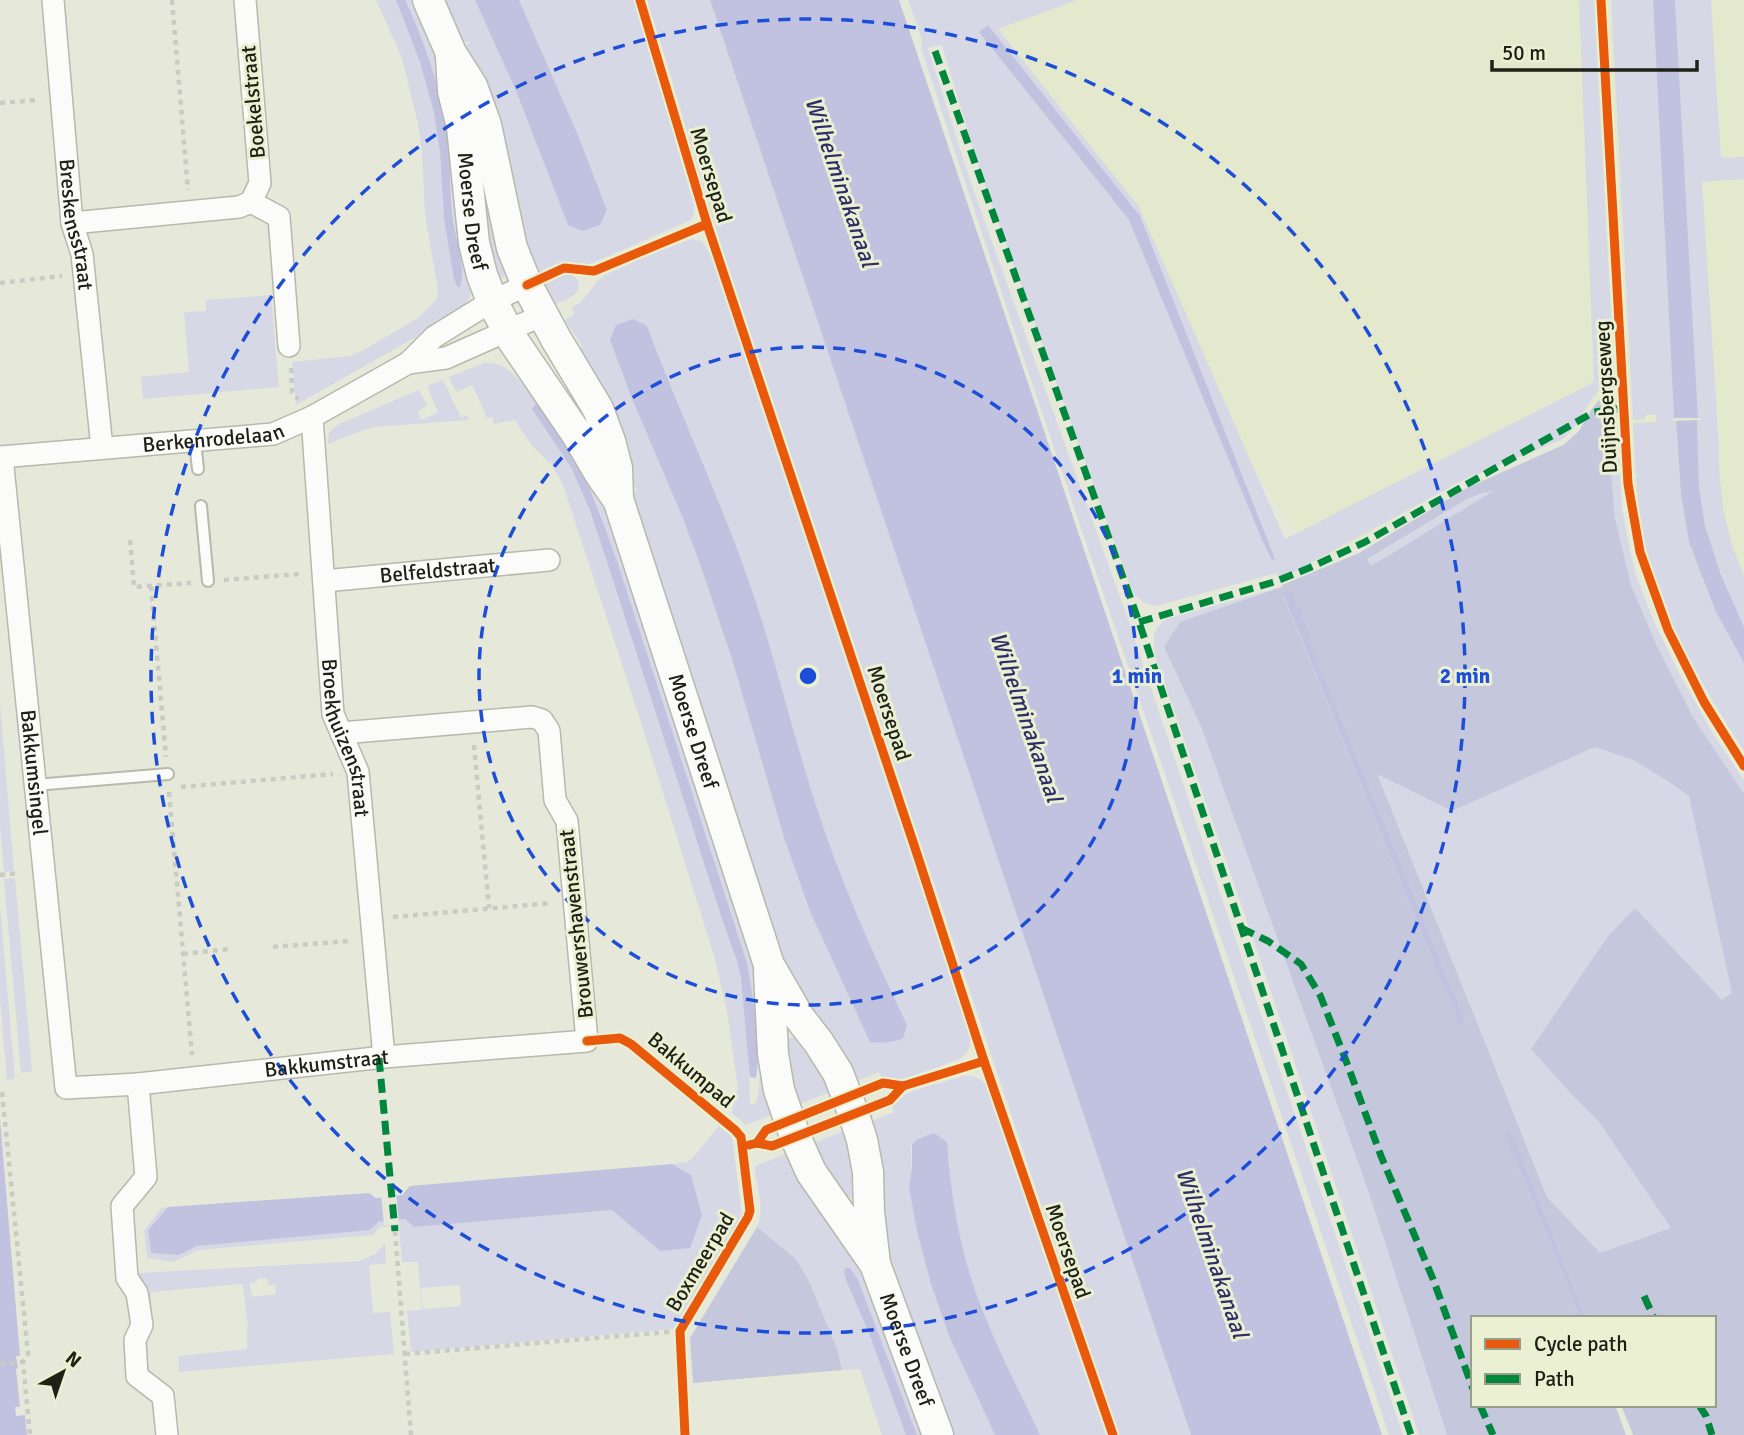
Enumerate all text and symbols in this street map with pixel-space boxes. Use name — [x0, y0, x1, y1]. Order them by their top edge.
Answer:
scale bar — [1492, 28, 1697, 72]
text: 50 m — [1502, 40, 1546, 66]
street label: Boekelstraat — [235, 44, 271, 160]
water label: Wilhelminakanaal — [798, 93, 884, 273]
street label: Moersepad — [684, 124, 738, 226]
street label: Moerse Dreef — [452, 151, 494, 274]
street label: Breskensstraat — [54, 158, 99, 291]
street label: Duijnsbergseweg — [1589, 320, 1623, 474]
street label: Berkenrodelaan — [141, 418, 288, 458]
street label: Belfeldstraat — [378, 552, 497, 589]
water label: Wilhelminakanaal — [983, 628, 1069, 808]
street label: Broekhuizenstraat — [316, 658, 375, 818]
street label: Moersepad — [861, 662, 917, 764]
text: 1 min — [1112, 663, 1162, 689]
text: 2 min — [1440, 663, 1490, 689]
centre of rings — [796, 664, 820, 688]
street label: Moerse Dreef — [662, 670, 724, 793]
street label: Bakkumsingel — [15, 708, 53, 837]
street label: Brouwershavenstraat — [553, 828, 599, 1020]
street label: Bakkumpad — [642, 1026, 740, 1114]
street label: Bakkumstraat — [263, 1044, 390, 1083]
water label: Wilhelminakanaal — [1169, 1164, 1255, 1344]
street label: Moersepad — [1040, 1200, 1096, 1302]
street label: Boxmeerpad — [660, 1208, 740, 1316]
street label: Moerse Dreef — [874, 1289, 940, 1411]
legend — [1471, 1316, 1716, 1407]
text: Cycle path — [1534, 1331, 1628, 1357]
north arrow — [28, 1337, 98, 1407]
text: N — [61, 1346, 86, 1373]
text: Path — [1534, 1366, 1575, 1392]

